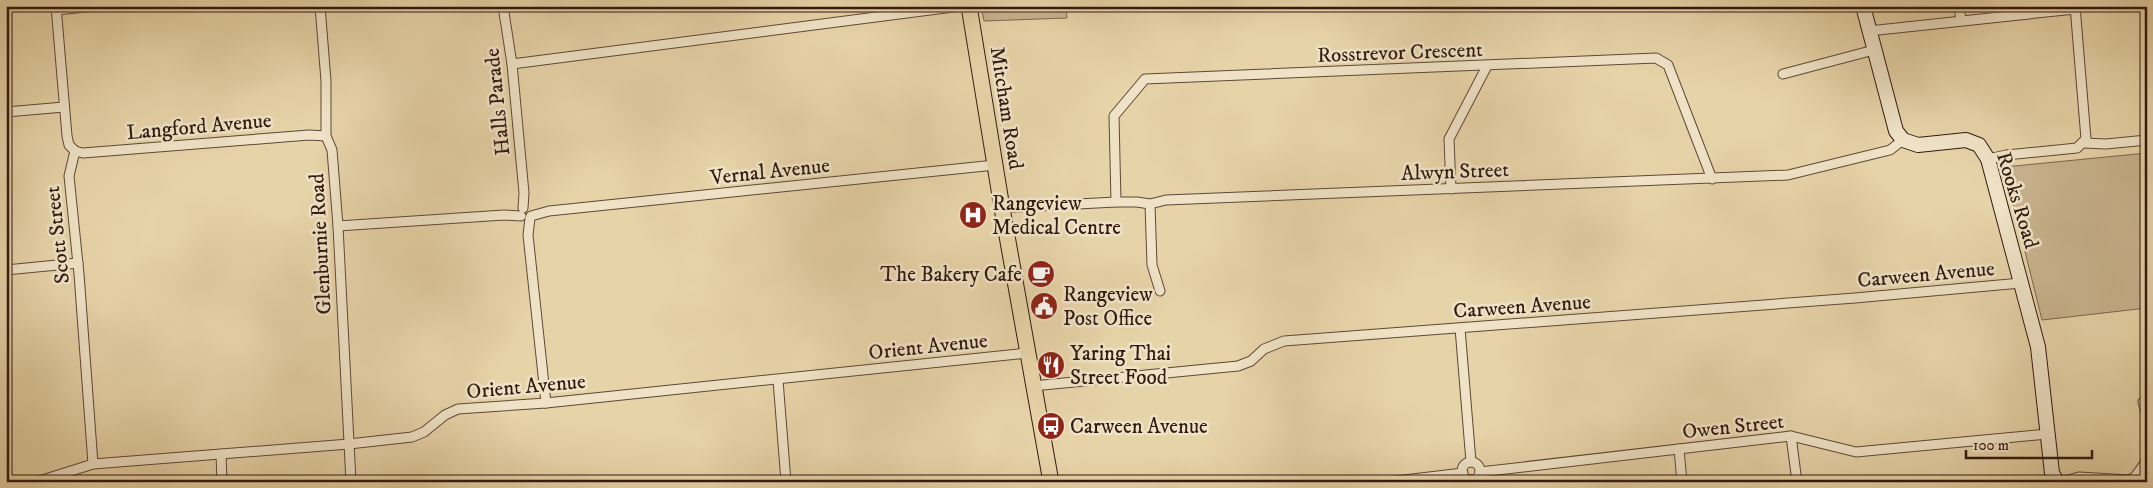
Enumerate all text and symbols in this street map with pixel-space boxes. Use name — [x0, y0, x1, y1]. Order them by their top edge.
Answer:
street label: Rosstrevor Crescent — [1317, 37, 1484, 69]
street label: Mitcham Road — [983, 45, 1029, 172]
street label: Halls Parade — [479, 47, 517, 157]
street label: Langford Avenue — [126, 108, 273, 146]
street label: Rooks Road — [1990, 149, 2044, 252]
street label: Vernal Avenue — [708, 153, 831, 191]
street label: Alwyn Street — [1401, 157, 1510, 187]
street label: Glenburnie Road — [304, 172, 338, 315]
street label: Scott Street — [40, 185, 76, 285]
place label: Rangeview Medical Centre — [992, 191, 1121, 241]
hospital icon: Rangeview Medical Centre — [958, 200, 988, 230]
street label: Carween Avenue — [1856, 256, 1996, 294]
cafe icon: The Bakery Cafe — [1026, 259, 1056, 289]
place label: The Bakery Cafe — [880, 262, 1022, 288]
place label: Rangeview Post Office — [1063, 282, 1153, 332]
street label: Carween Avenue — [1452, 289, 1592, 325]
public building icon: Rangeview Post Office — [1029, 291, 1059, 321]
street label: Orient Avenue — [867, 328, 989, 366]
place label: Yaring Thai Street Food — [1070, 341, 1171, 391]
restaurant icon: Yaring Thai Street Food — [1036, 350, 1066, 380]
street label: Orient Avenue — [465, 369, 587, 405]
street label: Owen Street — [1681, 409, 1786, 445]
bus stop icon: Carween Avenue — [1036, 411, 1066, 441]
place label: Carween Avenue — [1070, 414, 1208, 440]
scale bar — [1966, 428, 2092, 460]
text: 100 m — [1973, 436, 2009, 455]

